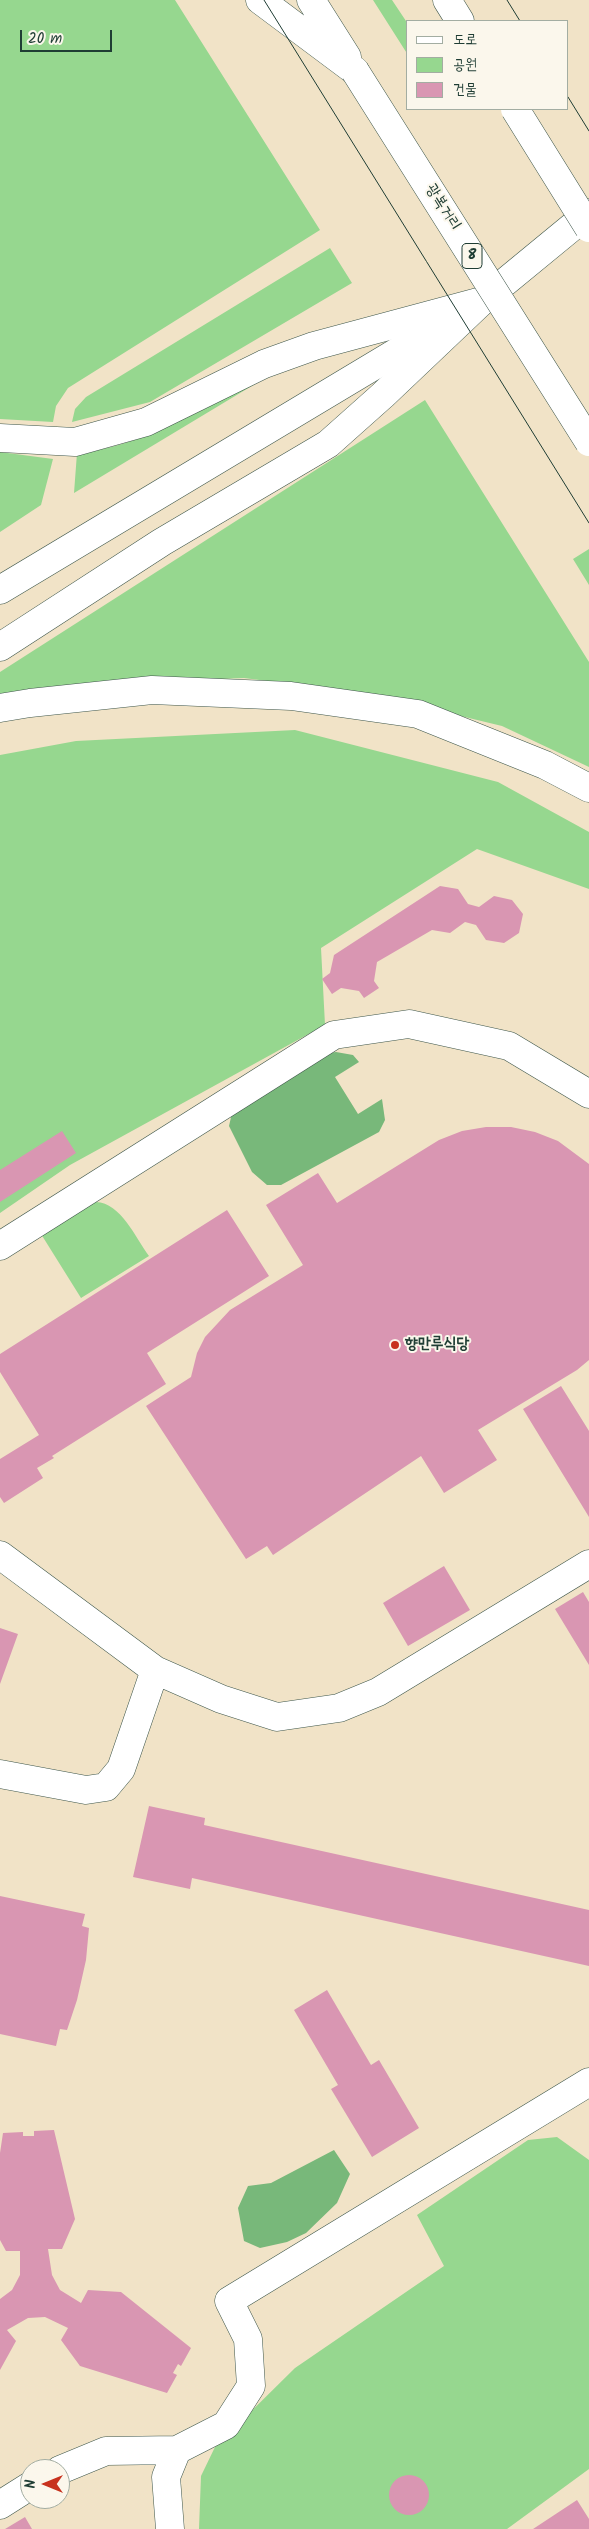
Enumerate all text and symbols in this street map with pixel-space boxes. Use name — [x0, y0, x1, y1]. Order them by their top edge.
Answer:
scale bar — [22, 20, 115, 52]
legend — [406, 20, 569, 110]
text: 20 m — [28, 27, 62, 51]
text: 도로 — [453, 28, 477, 52]
text: 공원 — [453, 53, 477, 77]
text: 건물 — [453, 78, 477, 102]
street label: 광복거리 — [420, 181, 464, 235]
road number: 8 — [462, 244, 482, 268]
place label: 향만루식당 — [405, 1335, 469, 1355]
marker: 향만루식당 — [389, 1339, 401, 1351]
north arrow — [20, 2459, 70, 2509]
text: N — [20, 2480, 42, 2488]

